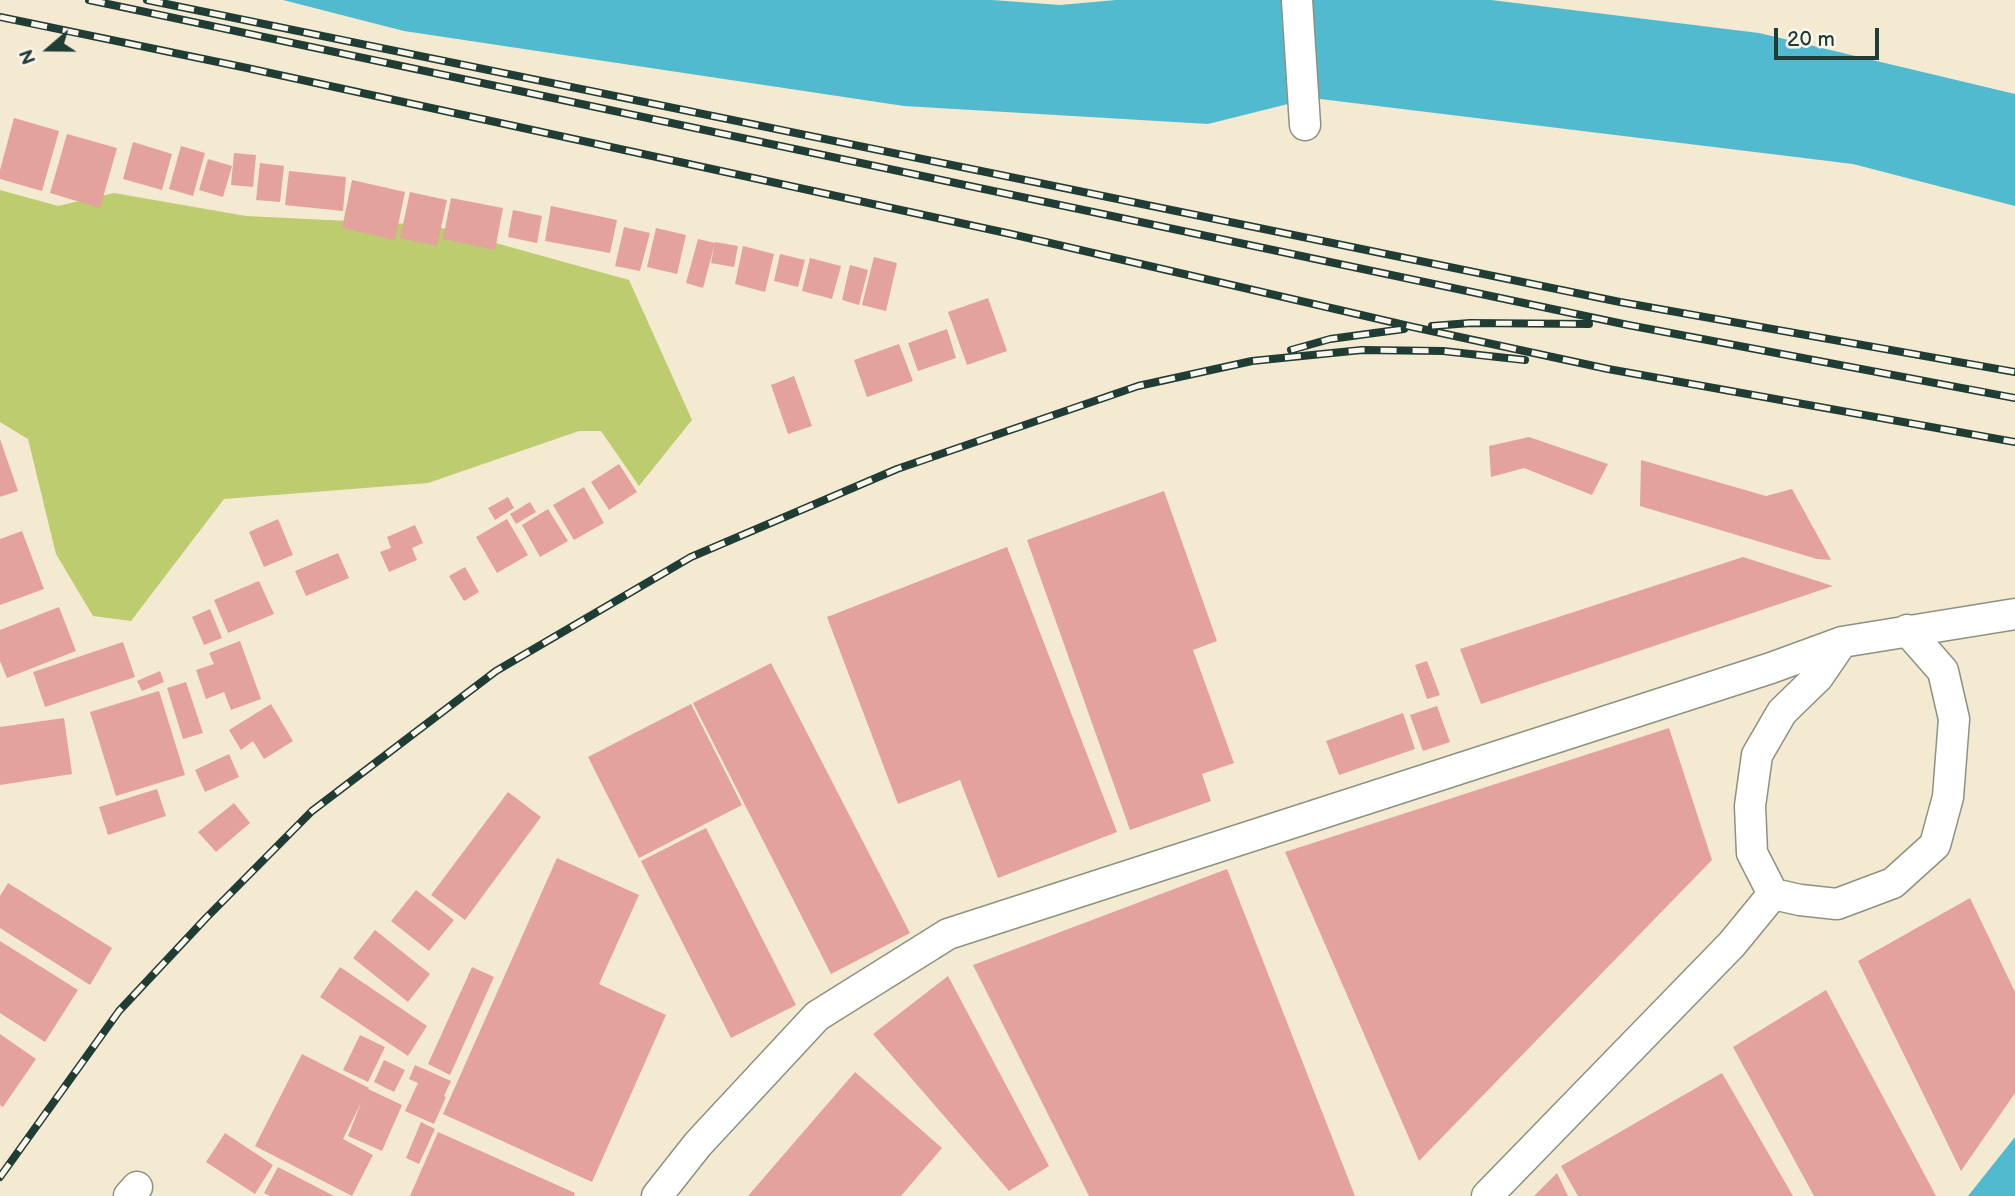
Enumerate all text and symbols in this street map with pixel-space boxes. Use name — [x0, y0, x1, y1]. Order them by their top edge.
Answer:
north arrow — [14, 14, 84, 84]
scale bar — [1777, 14, 1882, 58]
text: 20 m — [1787, 27, 1835, 52]
text: N — [16, 46, 42, 67]

